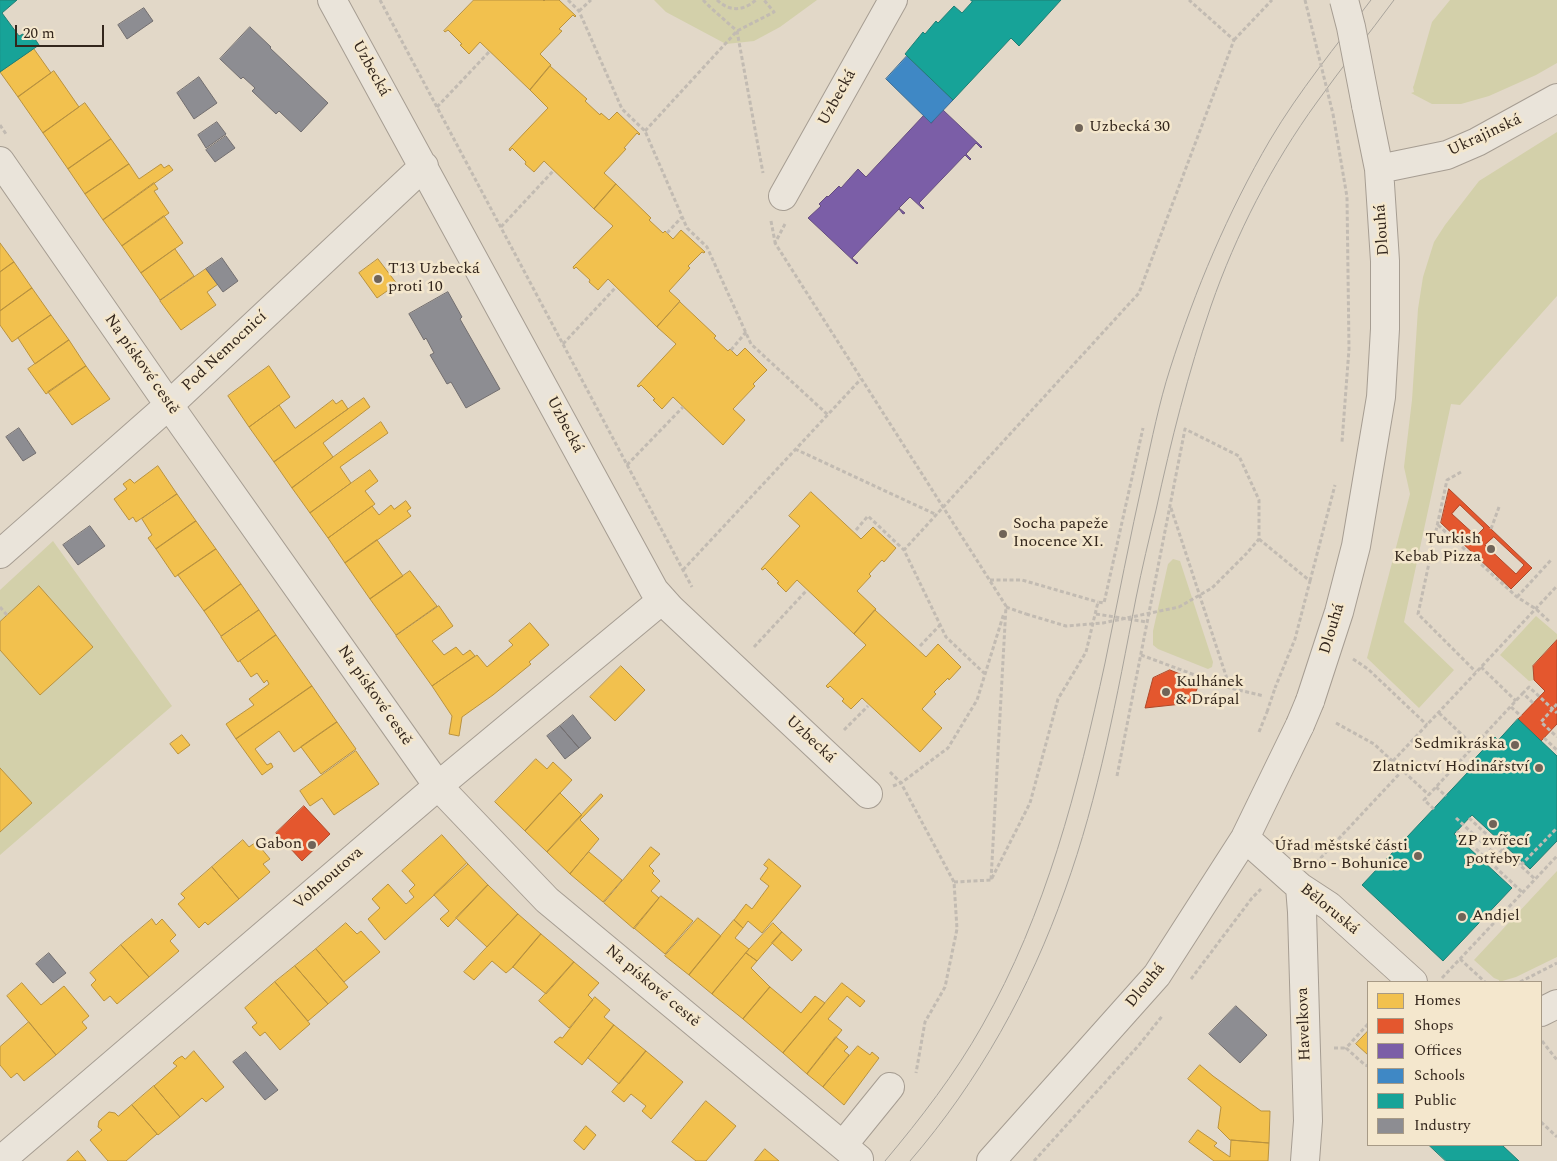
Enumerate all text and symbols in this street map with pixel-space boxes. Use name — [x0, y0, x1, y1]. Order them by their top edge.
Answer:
scale bar — [18, 15, 106, 47]
text: 20 m — [23, 22, 55, 45]
street label: Uzbecká — [347, 38, 393, 100]
street label: Uzbecká — [815, 67, 861, 129]
street label: Ukrajinská — [1445, 111, 1525, 161]
place label: Uzbecká 30 — [1089, 118, 1170, 138]
marker: Uzbecká 30 — [1073, 122, 1085, 134]
street label: Dlouhá — [1372, 204, 1394, 256]
place label: T13 Uzbecká proti 10 — [388, 260, 480, 298]
marker: T13 Uzbecká proti 10 — [372, 273, 384, 285]
street label: Pod Nemocnicí — [179, 308, 271, 396]
street label: Na pískové cestě — [99, 311, 183, 419]
street label: Uzbecká — [541, 394, 587, 456]
place label: Socha papeže Inocence XI. — [1013, 515, 1108, 553]
marker: Socha papeže Inocence XI. — [997, 528, 1009, 540]
place label: Turkish Kebab Pizza — [1394, 530, 1481, 568]
marker: Turkish Kebab Pizza — [1485, 543, 1497, 555]
street label: Dlouhá — [1316, 601, 1350, 657]
street label: Na pískové cestě — [332, 642, 416, 750]
place label: Kulhánek & Drápal — [1176, 673, 1244, 711]
marker: Kulhánek & Drápal — [1160, 686, 1172, 698]
street label: Uzbecká — [781, 712, 839, 768]
place label: Sedmikráska — [1414, 735, 1505, 755]
marker: Sedmikráska — [1509, 739, 1521, 751]
place label: Zlatnictví Hodinářství — [1372, 758, 1529, 778]
marker: Zlatnictví Hodinářství — [1533, 762, 1545, 774]
marker: ZP zvířecí potřeby — [1487, 818, 1499, 830]
place label: ZP zvířecí potřeby — [1457, 832, 1529, 870]
place label: Gabon — [255, 835, 302, 855]
place label: Úřad městské části Brno - Bohunice — [1274, 837, 1408, 875]
marker: Gabon — [306, 839, 318, 851]
street label: Vohnoutova — [290, 844, 368, 914]
marker: Úřad městské části Brno - Bohunice — [1412, 850, 1424, 862]
street label: Běloruská — [1296, 880, 1362, 940]
place label: Andjel — [1472, 907, 1520, 927]
marker: Andjel — [1456, 911, 1468, 923]
street label: Na pískové cestě — [601, 942, 703, 1032]
street label: Dlouhá — [1122, 960, 1170, 1012]
legend — [1367, 981, 1542, 1146]
street label: Havelkova — [1294, 987, 1316, 1061]
text: Homes — [1414, 989, 1461, 1012]
text: Shops — [1414, 1014, 1454, 1037]
text: Offices — [1414, 1039, 1462, 1062]
text: Schools — [1414, 1064, 1465, 1087]
text: Public — [1414, 1089, 1457, 1112]
text: Industry — [1414, 1114, 1470, 1137]

